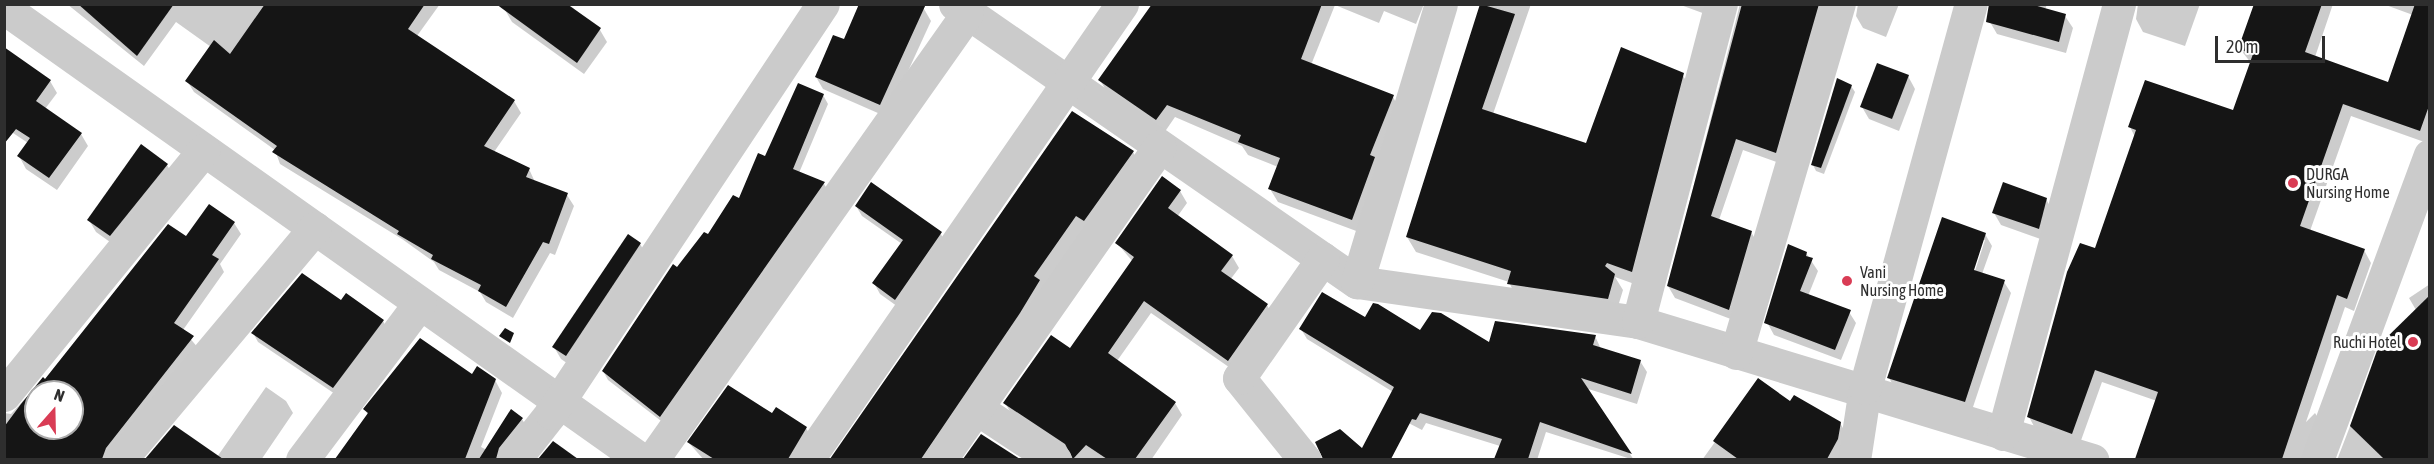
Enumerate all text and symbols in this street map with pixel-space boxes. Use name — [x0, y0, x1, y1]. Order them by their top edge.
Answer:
scale bar — [2218, 24, 2328, 62]
text: 20 m — [2226, 36, 2258, 57]
place label: DURGA Nursing Home — [2306, 164, 2390, 202]
marker: DURGA Nursing Home — [2284, 174, 2302, 192]
place label: Vani Nursing Home — [1860, 262, 1944, 300]
marker: Vani Nursing Home — [1838, 272, 1856, 290]
place label: Ruchi Hotel — [2333, 332, 2401, 352]
marker: Ruchi Hotel — [2406, 335, 2420, 349]
north arrow — [24, 380, 84, 440]
text: N — [52, 385, 67, 405]

